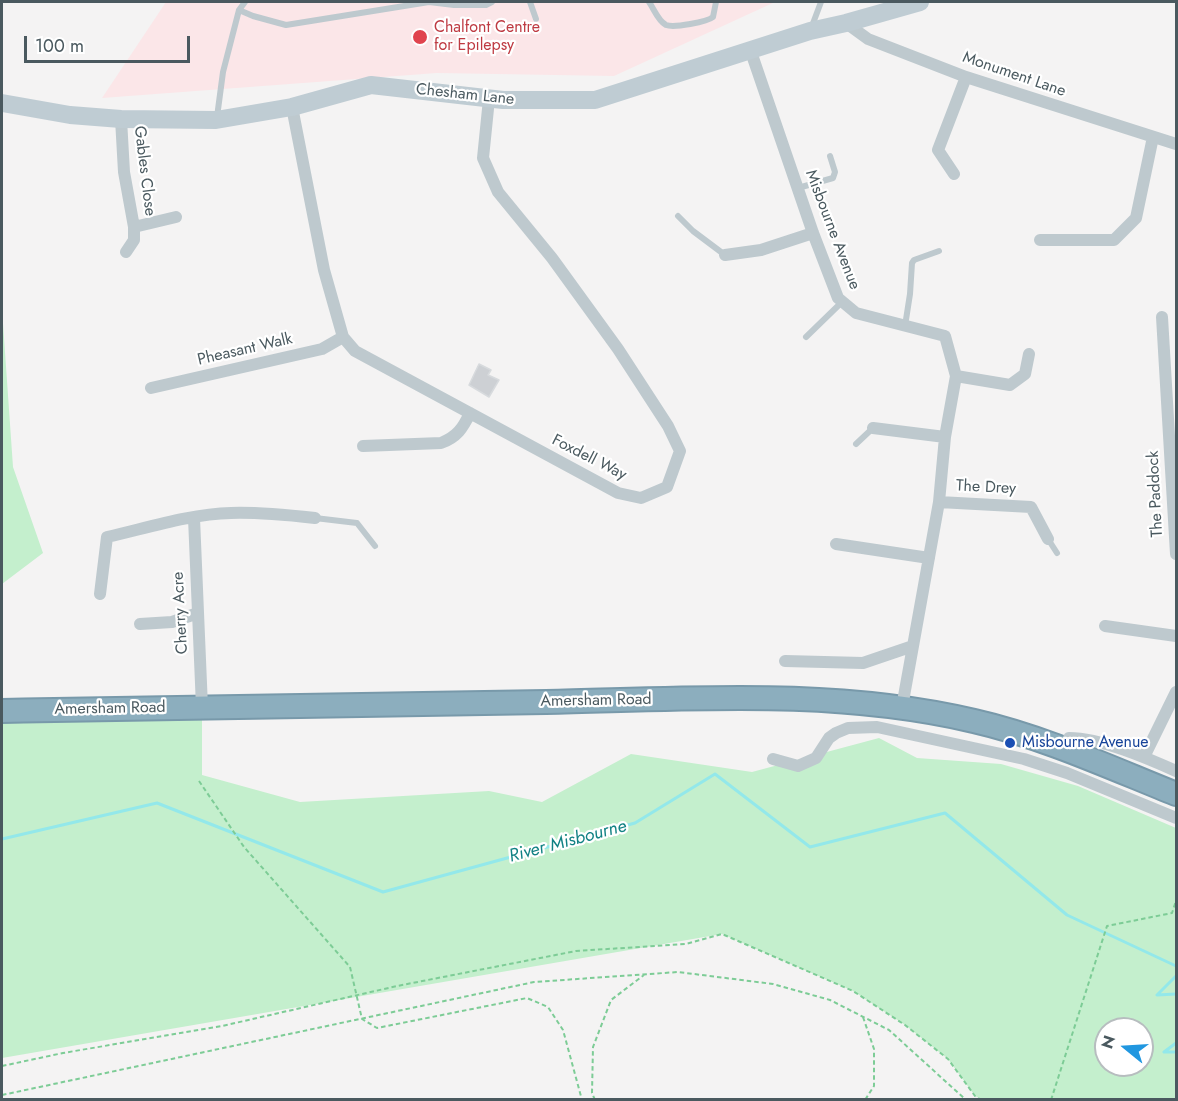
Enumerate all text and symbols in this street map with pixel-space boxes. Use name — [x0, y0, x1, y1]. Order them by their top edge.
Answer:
place label: Chalfont Centre for Epilepsy — [434, 18, 540, 56]
scale bar — [27, 24, 194, 62]
marker: Chalfont Centre for Epilepsy — [411, 28, 429, 46]
text: 100 m — [35, 33, 84, 59]
street label: Monument Lane — [960, 48, 1068, 102]
street label: Chesham Lane — [415, 80, 515, 110]
street label: Gables Close — [129, 125, 159, 217]
street label: Misbourne Avenue — [800, 167, 864, 293]
street label: Pheasant Walk — [196, 330, 294, 370]
street label: Foxdell Way — [548, 431, 630, 485]
street label: The Paddock — [1144, 450, 1168, 538]
street label: The Drey — [956, 477, 1016, 499]
street label: Cherry Acre — [169, 571, 193, 655]
street label: Amersham Road — [540, 690, 652, 712]
street label: Amersham Road — [54, 698, 166, 720]
place label: Misbourne Avenue — [1022, 733, 1149, 753]
marker: Misbourne Avenue — [1003, 736, 1017, 750]
water label: River Misbourne — [507, 816, 629, 868]
north arrow — [1094, 1017, 1154, 1077]
text: N — [1095, 1032, 1121, 1052]

